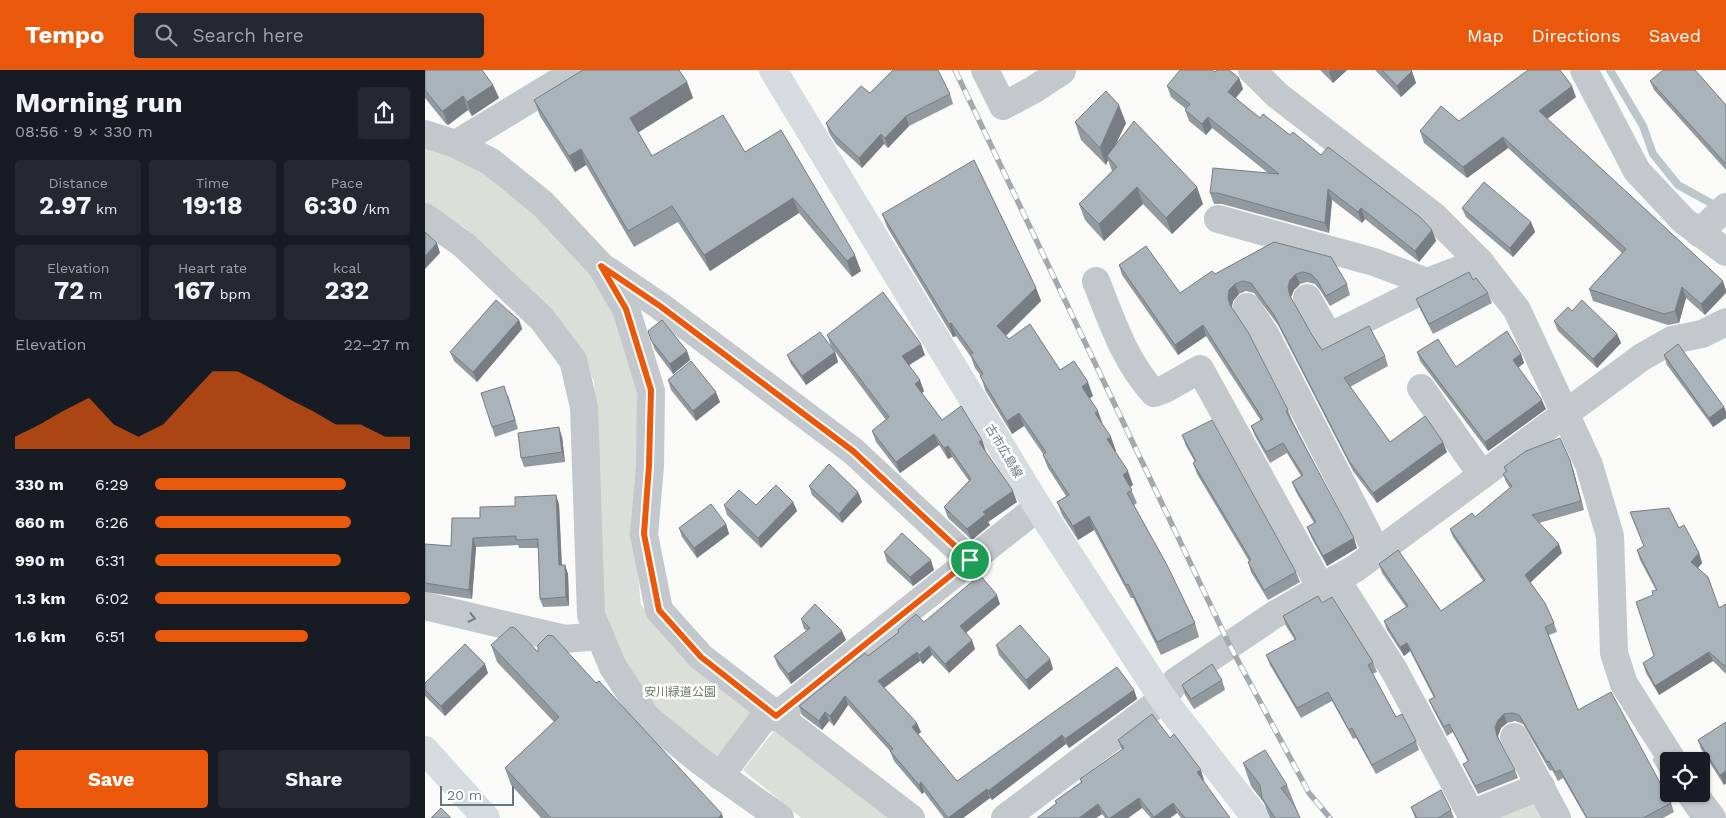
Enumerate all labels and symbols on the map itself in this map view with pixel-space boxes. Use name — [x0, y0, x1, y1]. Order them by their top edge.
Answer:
street label: 古市広島線 — [983, 422, 1025, 480]
pin — [949, 539, 991, 581]
one-way arrow — [468, 612, 477, 623]
park label: 安川緑道公園 — [644, 685, 716, 699]
scale bar — [440, 783, 514, 806]

